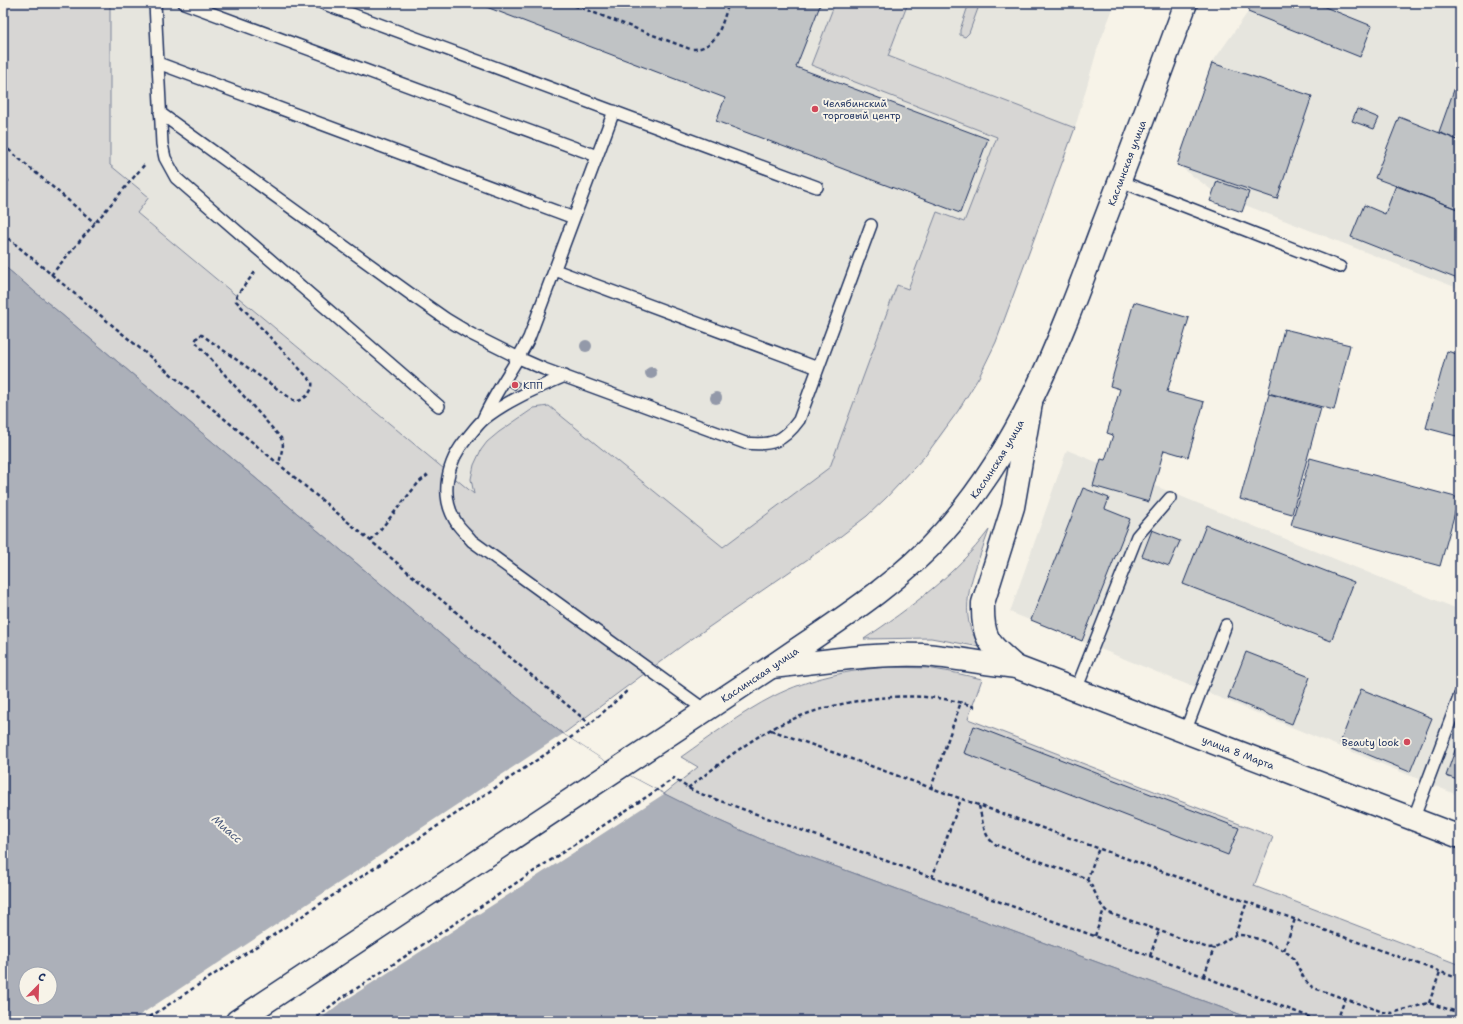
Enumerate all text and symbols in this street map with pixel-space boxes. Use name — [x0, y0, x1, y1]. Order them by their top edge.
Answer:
place label: Челябинский торговый центр — [823, 97, 901, 122]
marker: Челябинский торговый центр — [810, 104, 820, 114]
street label: Каслинская улица — [1105, 118, 1149, 208]
place label: КПП — [523, 379, 543, 392]
marker: КПП — [510, 380, 520, 390]
street label: Каслинская улица — [968, 417, 1027, 501]
street label: Каслинская улица — [718, 644, 802, 705]
street label: улица 8 Марта — [1200, 733, 1277, 773]
place label: Beauty look — [1342, 736, 1399, 749]
marker: Beauty look — [1402, 737, 1412, 747]
water label: Миасс — [208, 812, 245, 847]
north arrow — [18, 966, 58, 1006]
text: С — [36, 969, 48, 986]

